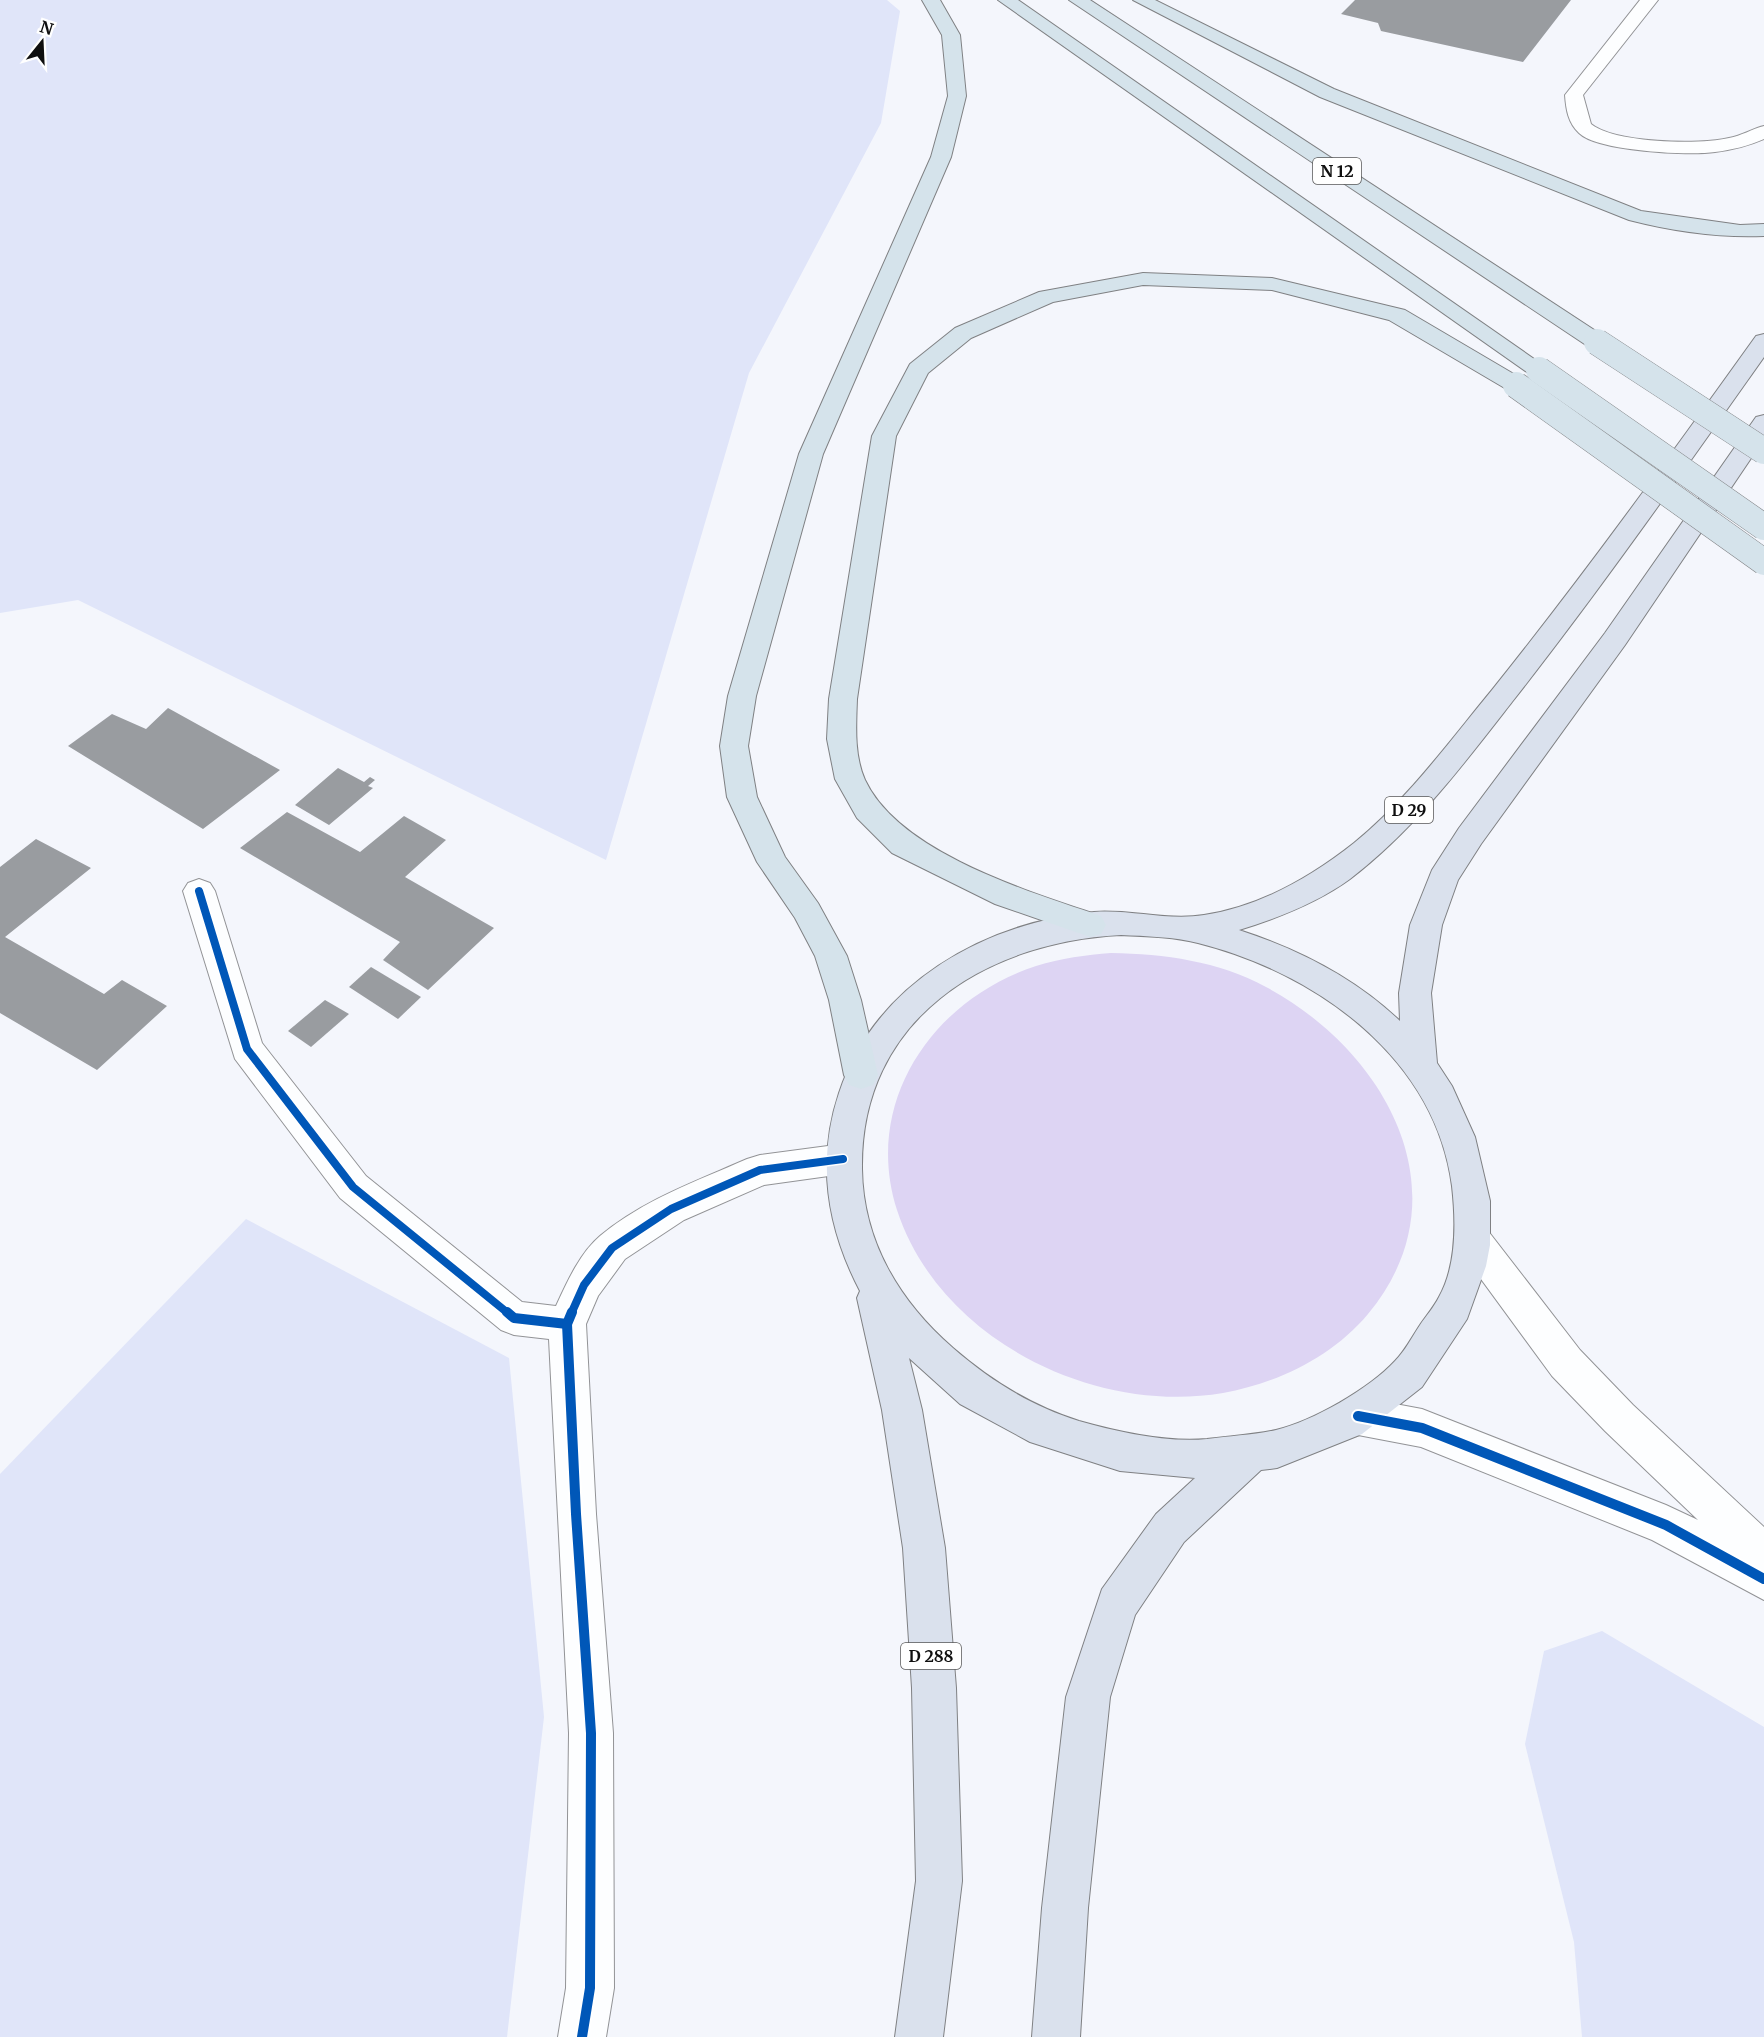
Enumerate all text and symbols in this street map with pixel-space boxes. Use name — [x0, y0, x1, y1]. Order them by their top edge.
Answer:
north arrow — [12, 12, 72, 72]
text: N — [38, 16, 56, 39]
road number: N 12 — [1313, 158, 1361, 184]
road number: D 29 — [1385, 797, 1433, 823]
road number: D 288 — [901, 1643, 961, 1669]

